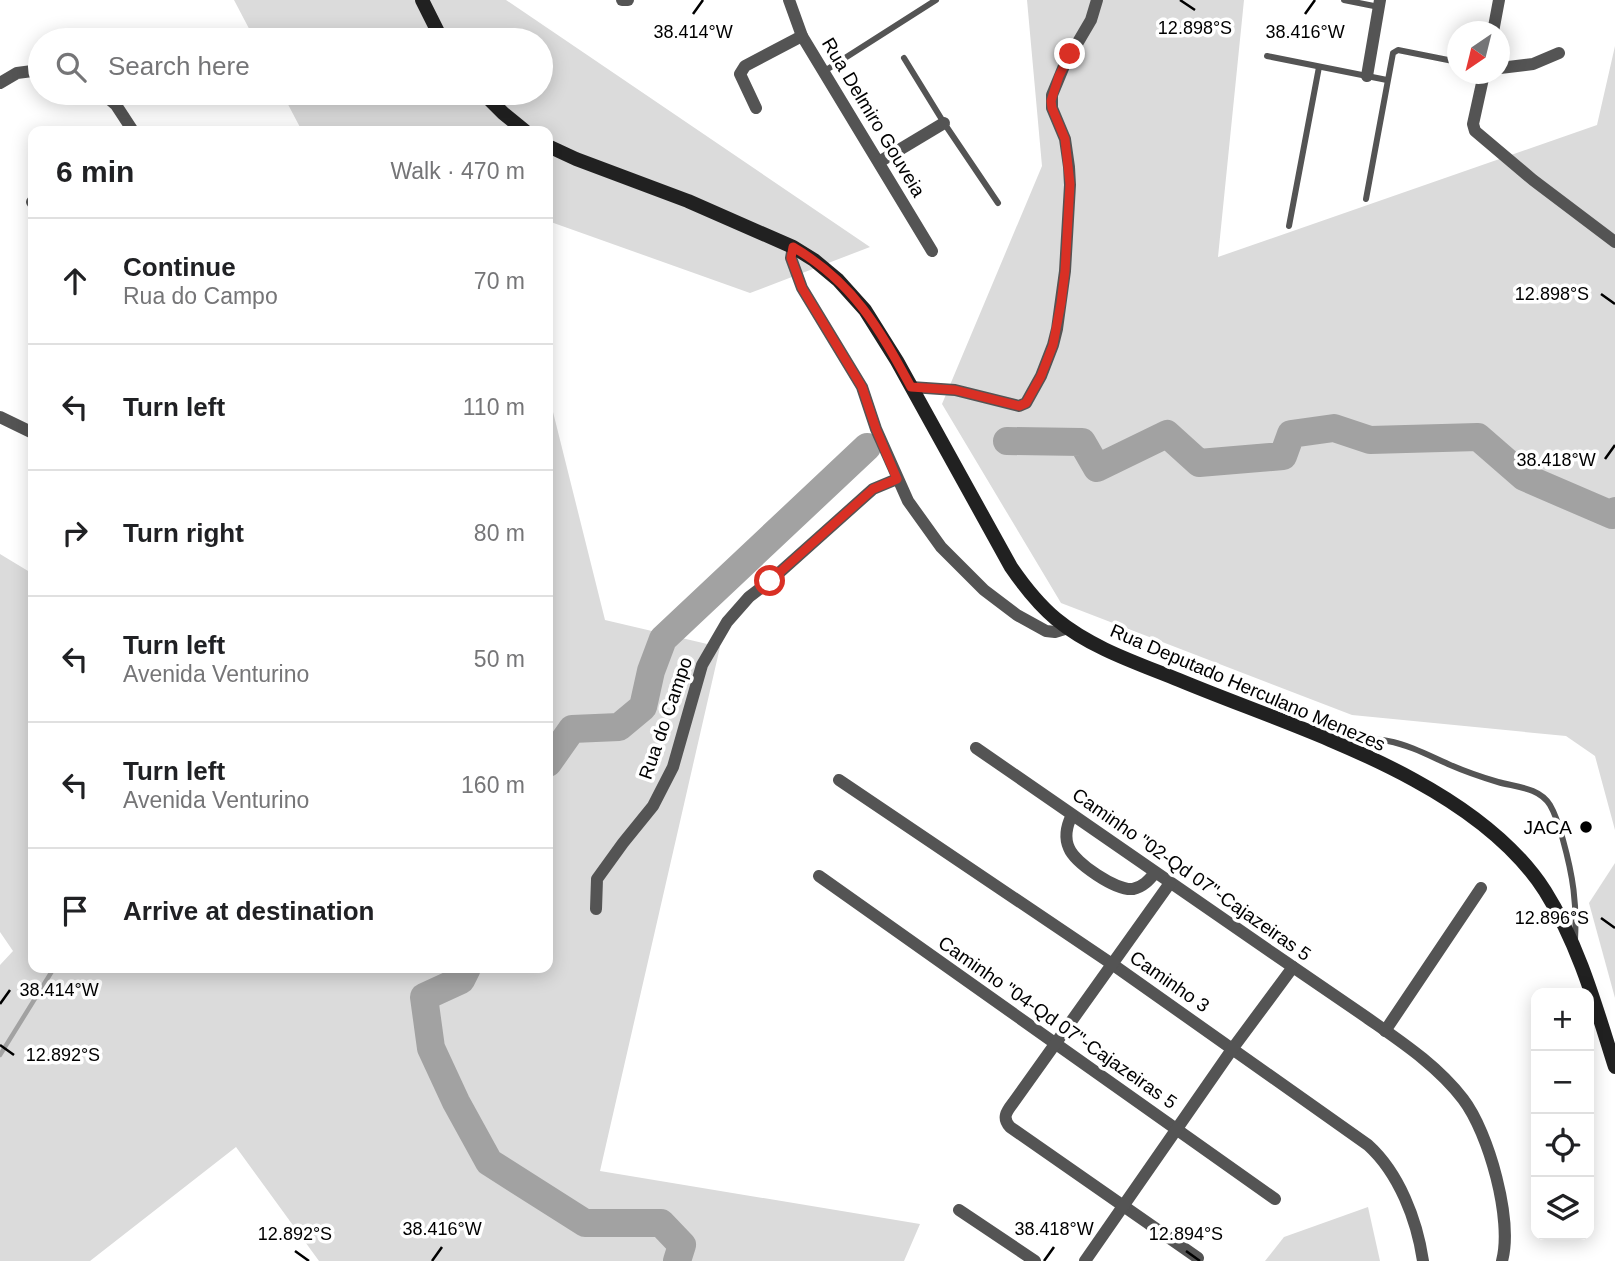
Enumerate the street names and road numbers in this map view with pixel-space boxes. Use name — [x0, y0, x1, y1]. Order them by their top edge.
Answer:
street label: Rua Delmiro Gouveia — [818, 34, 930, 201]
street label: Rua Deputado Herculano Menezes — [1107, 620, 1389, 755]
street label: Rua do Campo — [635, 654, 696, 782]
street label: Caminho "02-Qd 07"-Cajazeiras 5 — [1069, 784, 1315, 965]
street label: Caminho "04-Qd 07"-Cajazeiras 5 — [935, 932, 1181, 1113]
street label: Caminho 3 — [1126, 946, 1213, 1016]

